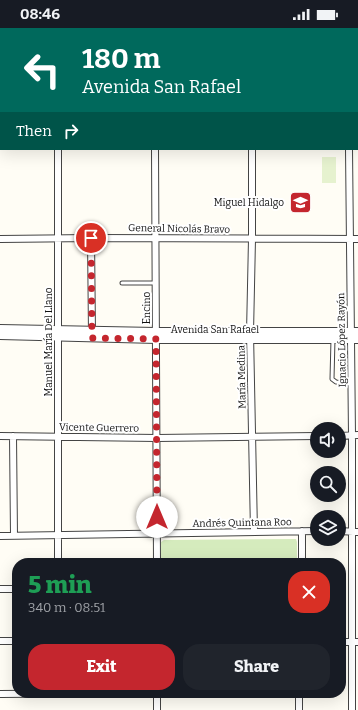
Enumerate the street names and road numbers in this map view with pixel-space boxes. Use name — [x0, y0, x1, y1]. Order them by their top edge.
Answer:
street label: General Nicolás Bravo — [128, 222, 230, 236]
street label: Manuel María Del Llano — [42, 287, 55, 397]
street label: Encino — [141, 292, 153, 324]
street label: Ignacio López Rayón — [335, 292, 349, 387]
street label: Avenida San Rafael — [171, 324, 259, 336]
street label: María Medina — [234, 344, 249, 409]
street label: Vicente Guerrero — [59, 421, 139, 435]
street label: Andrés Quintana Roo — [192, 516, 292, 530]

